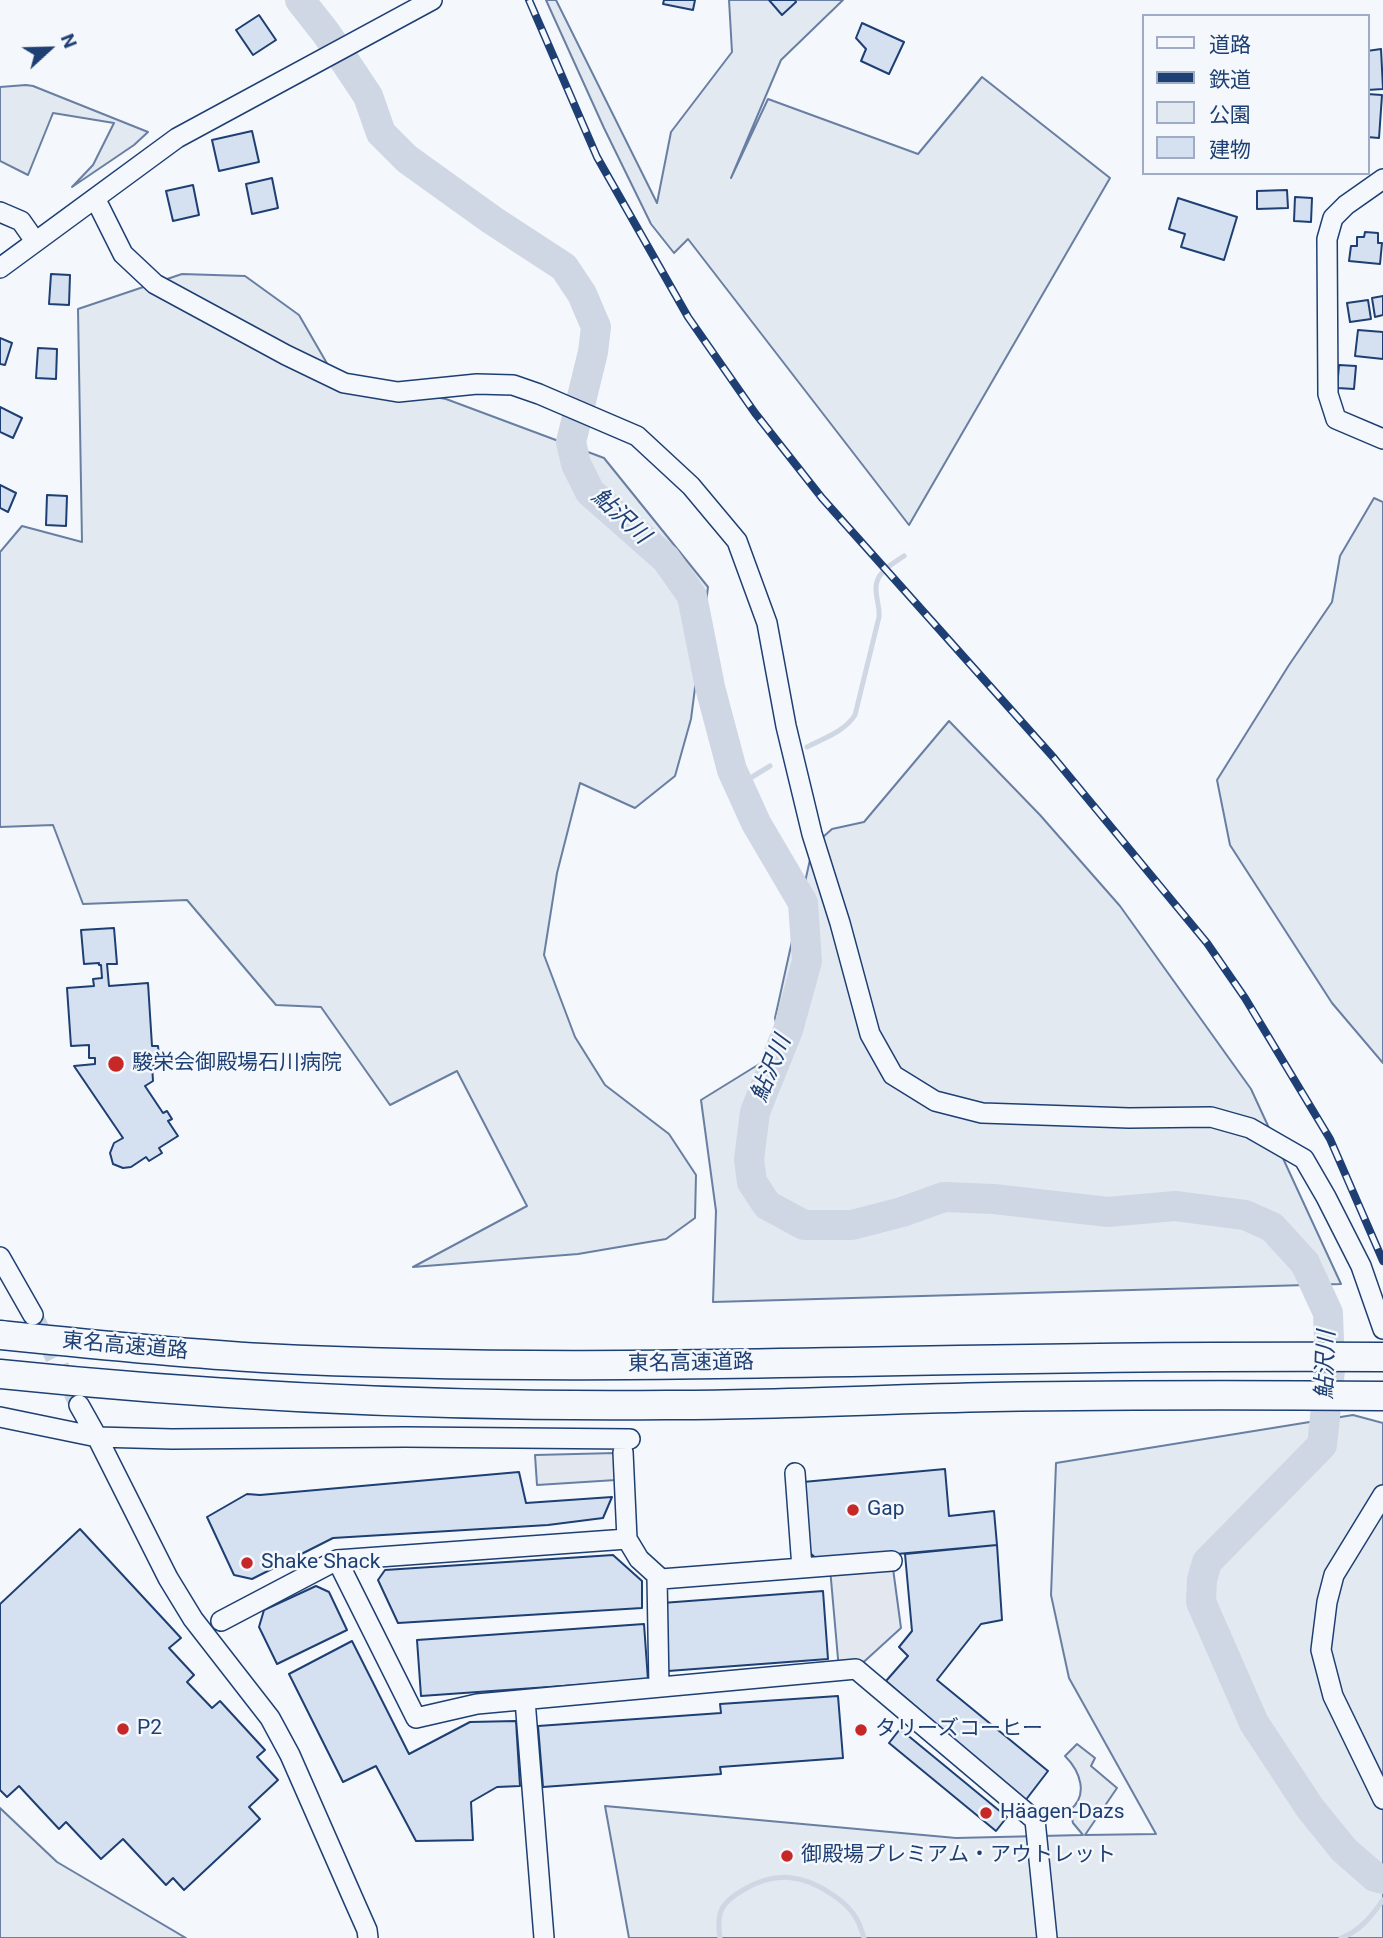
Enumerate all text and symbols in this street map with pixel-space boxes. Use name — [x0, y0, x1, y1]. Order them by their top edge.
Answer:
north arrow — [14, 14, 84, 84]
legend — [1142, 14, 1369, 175]
text: N — [56, 30, 82, 51]
text: 道路 — [1209, 33, 1251, 57]
text: 鉄道 — [1209, 68, 1251, 92]
text: 公園 — [1209, 103, 1251, 127]
text: 建物 — [1209, 138, 1251, 162]
water label: 鮎沢川 — [585, 483, 655, 551]
water label: 鮎沢川 — [746, 1032, 798, 1106]
place label: 駿栄会御殿場石川病院 — [132, 1051, 342, 1077]
marker: 駿栄会御殿場石川病院 — [106, 1054, 126, 1074]
street label: 東名高速道路 — [61, 1329, 189, 1365]
water label: 鮎沢川 — [1312, 1330, 1342, 1400]
street label: 東名高速道路 — [628, 1350, 754, 1378]
place label: Gap — [867, 1497, 905, 1523]
marker: Gap — [845, 1502, 861, 1518]
place label: Shake Shack — [261, 1550, 380, 1576]
marker: Shake Shack — [239, 1555, 255, 1571]
place label: P2 — [137, 1716, 162, 1742]
place label: タリーズコーヒー — [875, 1717, 1043, 1743]
marker: P2 — [115, 1721, 131, 1737]
marker: タリーズコーヒー — [853, 1722, 869, 1738]
place label: Häagen-Dazs — [1000, 1800, 1125, 1826]
marker: Häagen-Dazs — [978, 1805, 994, 1821]
place label: 御殿場プレミアム・アウトレット — [801, 1843, 1116, 1869]
marker: 御殿場プレミアム・アウトレット — [779, 1848, 795, 1864]

